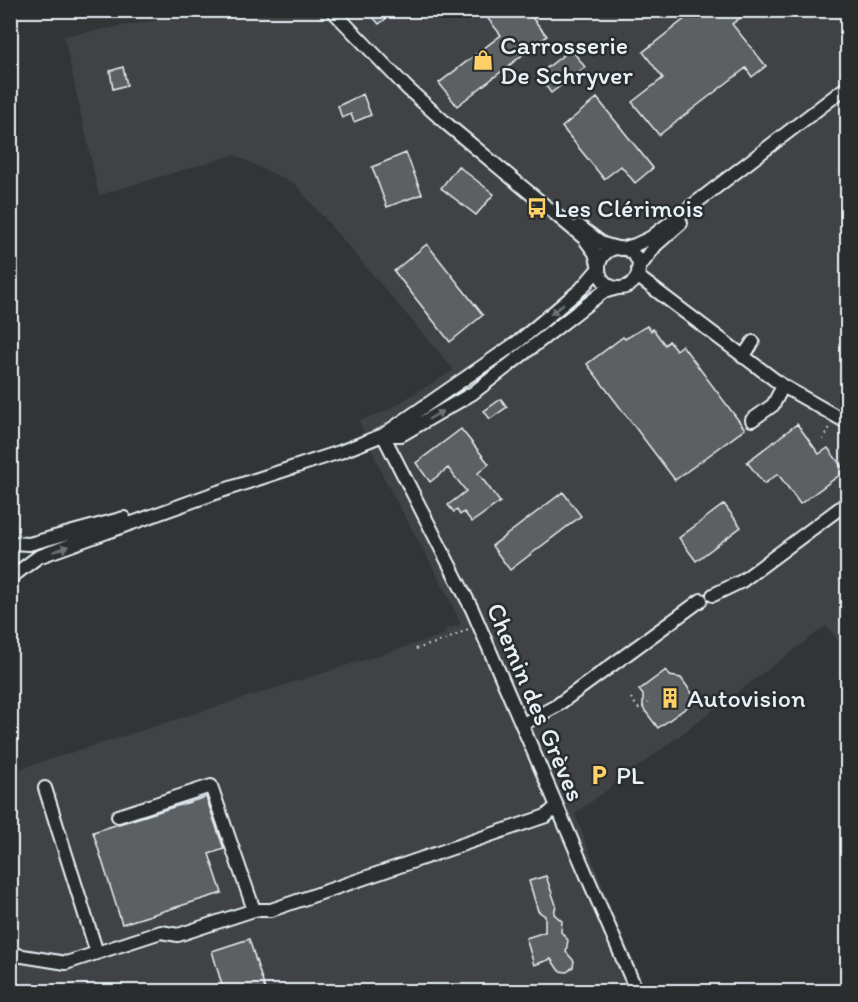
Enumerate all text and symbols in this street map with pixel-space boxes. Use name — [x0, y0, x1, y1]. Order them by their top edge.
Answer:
place label: Carrosserie De Schryver — [500, 29, 634, 91]
shop icon: Carrosserie De Schryver — [471, 48, 495, 72]
place label: Les Clérimois — [554, 192, 704, 224]
bus stop icon: Les Clérimois — [525, 196, 549, 220]
one-way arrow — [550, 302, 565, 315]
one-way arrow — [428, 410, 445, 420]
one-way arrow — [52, 543, 70, 553]
street label: Chemin des Grèves — [480, 598, 592, 806]
place label: Autovision — [687, 682, 806, 714]
building icon: Autovision — [658, 686, 682, 710]
place label: PL — [616, 759, 644, 791]
parking icon: PL — [587, 763, 611, 787]

